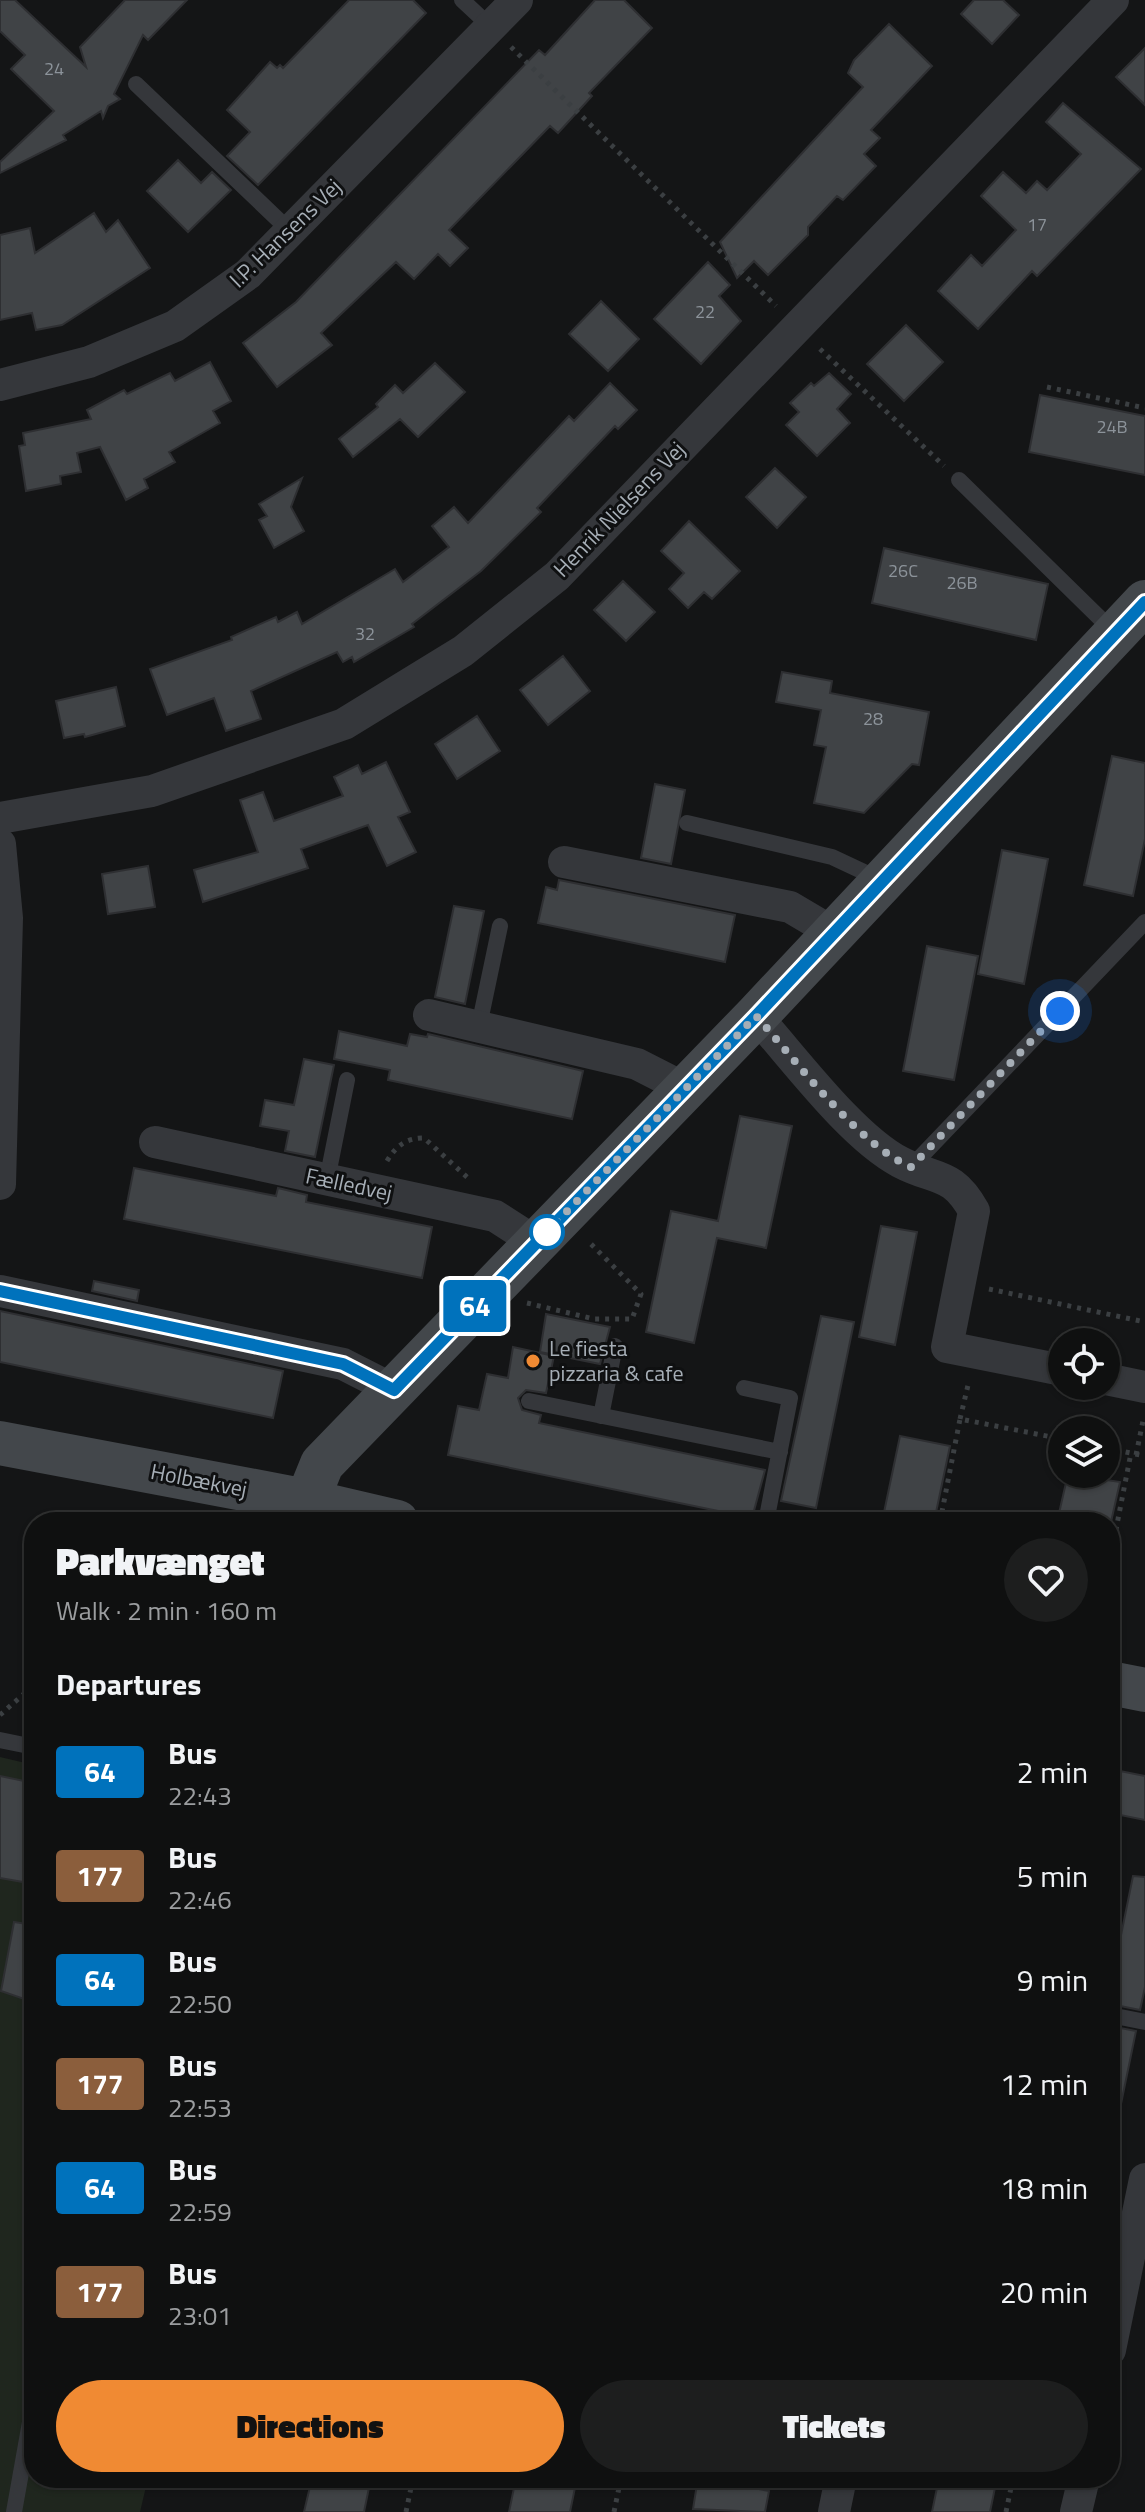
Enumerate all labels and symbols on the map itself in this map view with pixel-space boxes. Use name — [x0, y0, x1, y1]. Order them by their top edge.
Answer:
house number: 24 — [44, 55, 64, 82]
street label: I.P. Hansens Vej — [221, 170, 349, 296]
house number: 17 — [1027, 211, 1047, 238]
house number: 22 — [695, 298, 715, 325]
house number: 24B — [1096, 413, 1128, 440]
street label: Henrik Nielsens Vej — [545, 433, 693, 585]
house number: 26C — [888, 557, 918, 584]
house number: 26B — [946, 569, 978, 596]
house number: 32 — [355, 620, 375, 647]
house number: 28 — [863, 705, 883, 732]
your location — [1040, 991, 1080, 1031]
street label: Fælledvej — [303, 1158, 395, 1210]
unlabelled marker — [530, 1215, 564, 1249]
line badge: 64 — [439, 1280, 511, 1332]
place label: Le fiesta pizzaria & cafe — [549, 1331, 684, 1390]
marker: Le fiesta pizzaria & cafe — [524, 1352, 542, 1370]
street label: Holbækvej — [148, 1454, 250, 1506]

